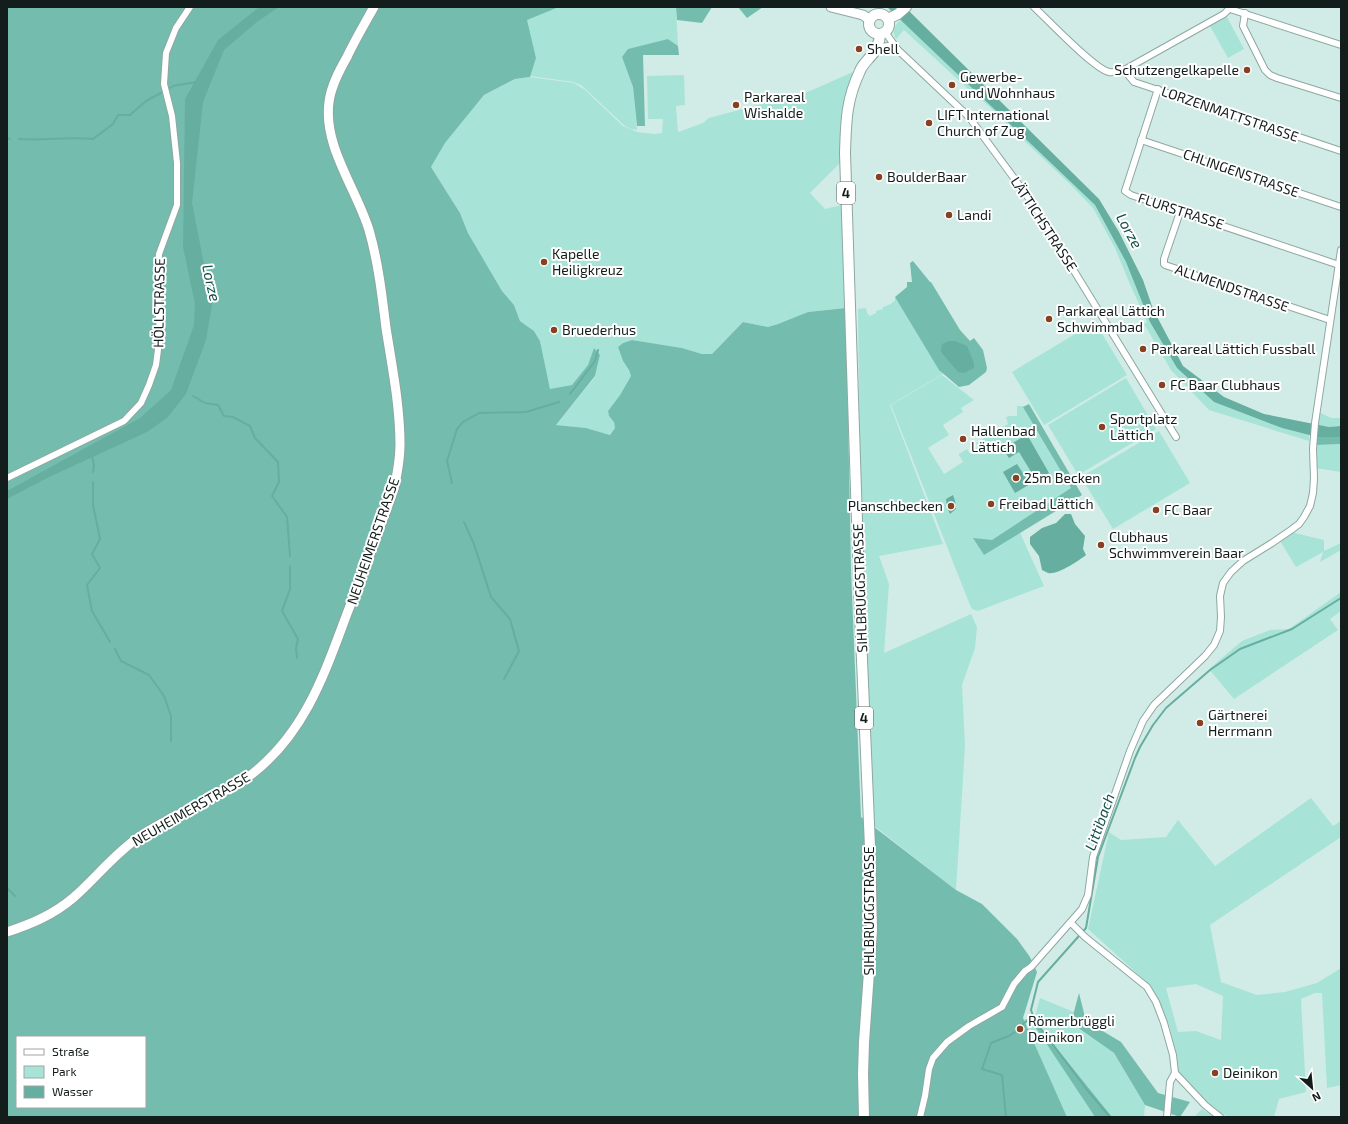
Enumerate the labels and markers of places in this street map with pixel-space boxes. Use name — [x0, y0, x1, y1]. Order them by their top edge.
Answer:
place label: Shell — [867, 40, 900, 57]
marker: Shell — [854, 44, 864, 54]
place label: Schutzengelkapelle — [1114, 61, 1239, 78]
marker: Schutzengelkapelle — [1242, 65, 1252, 75]
place label: Gewerbe- und Wohnhaus — [960, 68, 1055, 101]
marker: Gewerbe- und Wohnhaus — [947, 80, 957, 90]
place label: Parkareal Wishalde — [744, 88, 806, 121]
marker: Parkareal Wishalde — [731, 100, 741, 110]
place label: LIFT International Church of Zug — [937, 106, 1050, 139]
marker: LIFT International Church of Zug — [924, 118, 934, 128]
place label: BoulderBaar — [887, 168, 967, 185]
marker: BoulderBaar — [874, 172, 884, 182]
place label: Landi — [957, 206, 992, 223]
marker: Landi — [944, 210, 954, 220]
place label: Kapelle Heiligkreuz — [552, 245, 623, 278]
marker: Kapelle Heiligkreuz — [539, 257, 549, 267]
place label: Parkareal Lättich Schwimmbad — [1057, 302, 1165, 335]
marker: Parkareal Lättich Schwimmbad — [1044, 314, 1054, 324]
place label: Bruederhus — [562, 321, 636, 338]
marker: Bruederhus — [549, 325, 559, 335]
place label: Parkareal Lättich Fussball — [1151, 340, 1316, 357]
marker: Parkareal Lättich Fussball — [1138, 344, 1148, 354]
place label: FC Baar Clubhaus — [1170, 376, 1280, 393]
marker: FC Baar Clubhaus — [1157, 380, 1167, 390]
place label: Sportplatz Lättich — [1110, 410, 1177, 443]
place label: Hallenbad Lättich — [971, 422, 1036, 455]
marker: Sportplatz Lättich — [1097, 422, 1107, 432]
marker: Hallenbad Lättich — [958, 434, 968, 444]
place label: 25m Becken — [1024, 469, 1100, 486]
marker: 25m Becken — [1011, 473, 1021, 483]
place label: Freibad Lättich — [999, 495, 1094, 512]
place label: Planschbecken — [848, 497, 943, 514]
marker: Freibad Lättich — [986, 499, 996, 509]
marker: Planschbecken — [946, 501, 956, 511]
place label: FC Baar — [1164, 501, 1213, 518]
marker: FC Baar — [1151, 505, 1161, 515]
place label: Clubhaus Schwimmverein Baar — [1109, 528, 1244, 561]
marker: Clubhaus Schwimmverein Baar — [1096, 540, 1106, 550]
place label: Gärtnerei Herrmann — [1208, 706, 1272, 739]
marker: Gärtnerei Herrmann — [1195, 718, 1205, 728]
place label: Römerbrüggli Deinikon — [1028, 1012, 1115, 1045]
marker: Römerbrüggli Deinikon — [1015, 1024, 1025, 1034]
place label: Deinikon — [1223, 1064, 1278, 1081]
marker: Deinikon — [1210, 1068, 1220, 1078]

